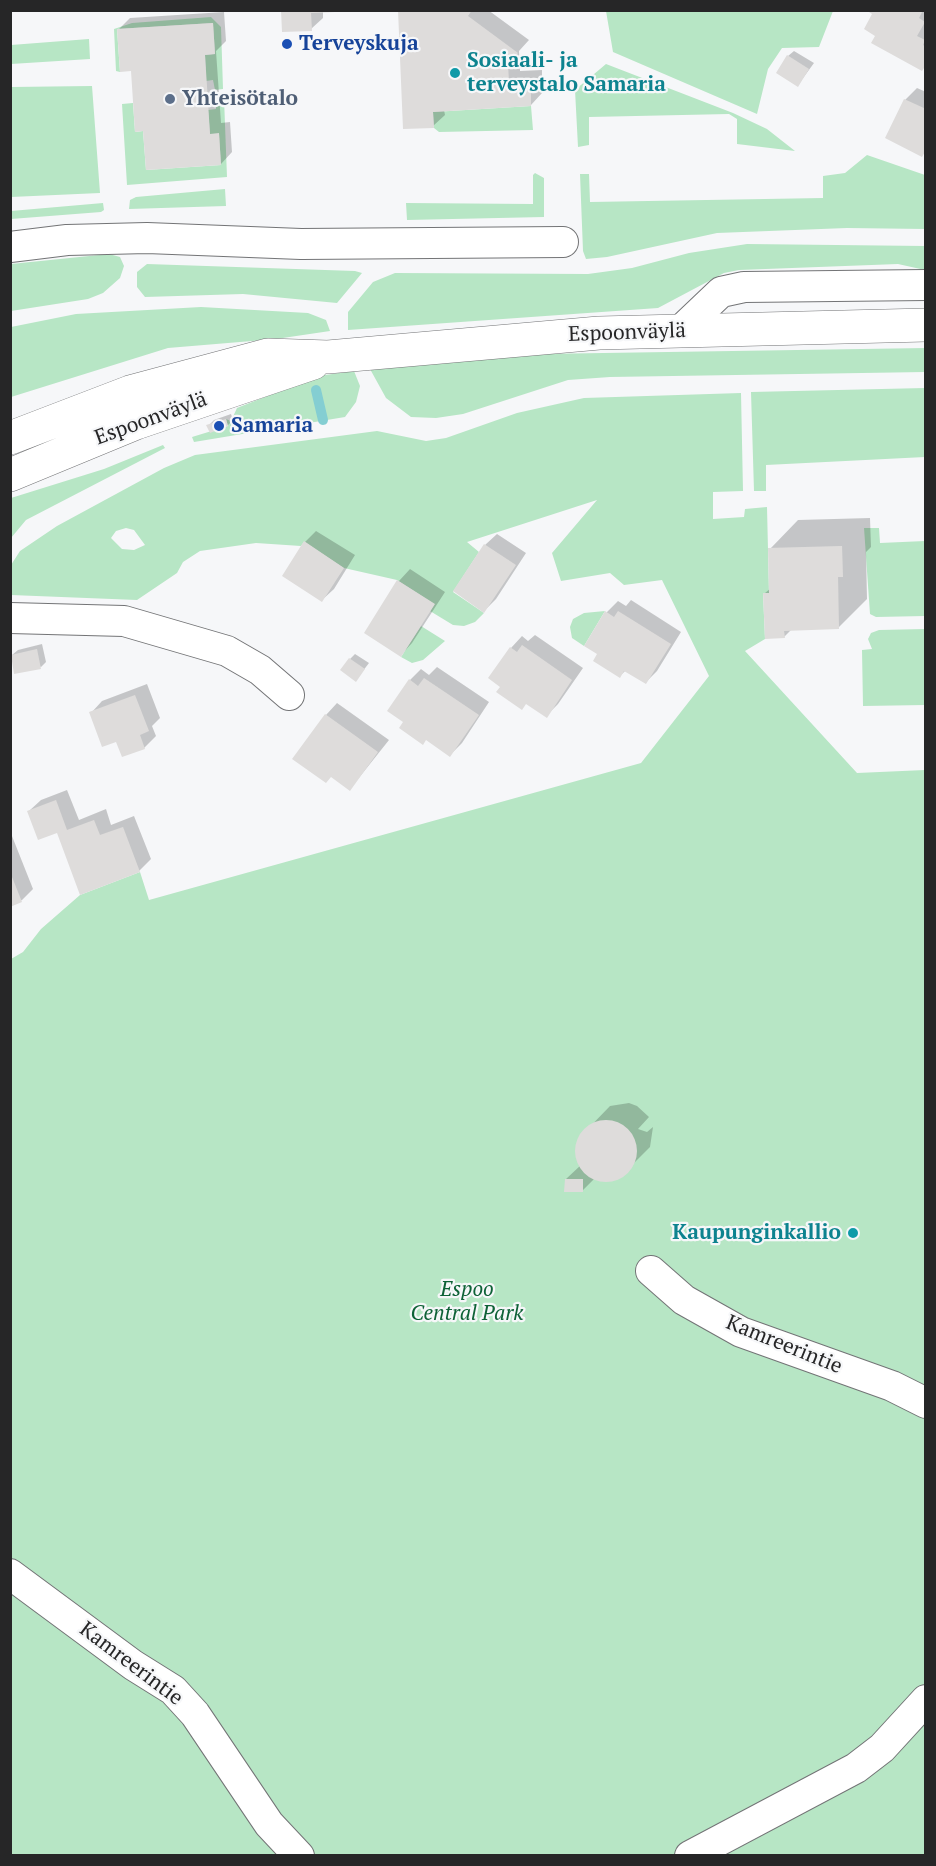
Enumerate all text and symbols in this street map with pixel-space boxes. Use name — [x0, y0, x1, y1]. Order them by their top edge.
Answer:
place label: Terveyskuja — [299, 31, 419, 57]
marker: Terveyskuja — [280, 37, 294, 51]
place label: Sosiaali- ja terveystalo Samaria — [467, 48, 666, 98]
marker: Sosiaali- ja terveystalo Samaria — [448, 66, 462, 80]
place label: Yhteisötalo — [182, 86, 298, 112]
marker: Yhteisötalo — [163, 92, 177, 106]
street label: Espoonväylä — [568, 318, 686, 348]
street label: Espoonväylä — [91, 387, 211, 451]
place label: Samaria — [231, 413, 313, 439]
marker: Samaria — [212, 419, 226, 433]
place label: Kaupunginkallio — [672, 1220, 841, 1246]
marker: Kaupunginkallio — [846, 1226, 860, 1240]
park label: Espoo Central Park — [411, 1277, 523, 1327]
street label: Kamreerintie — [722, 1310, 846, 1380]
street label: Kamreerintie — [74, 1617, 188, 1711]

